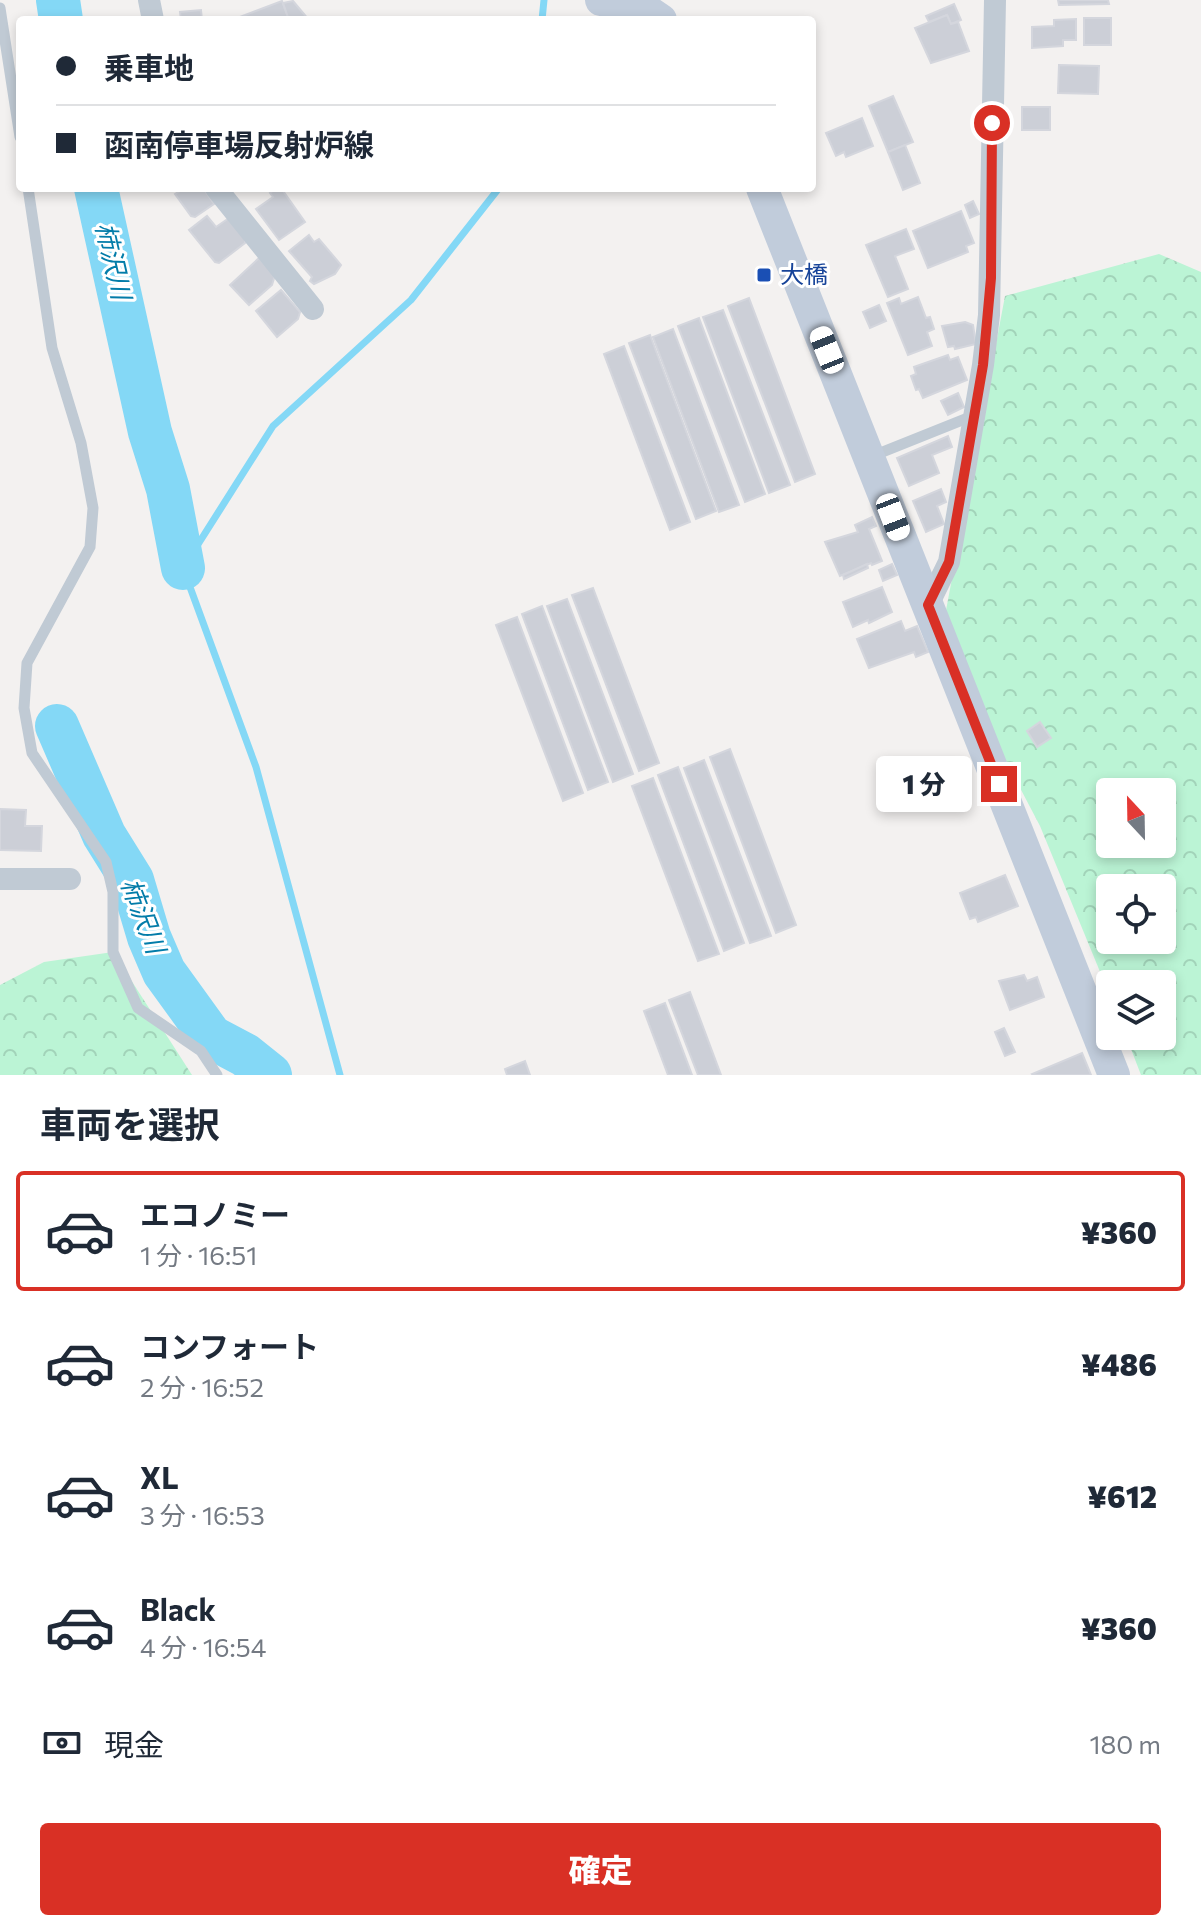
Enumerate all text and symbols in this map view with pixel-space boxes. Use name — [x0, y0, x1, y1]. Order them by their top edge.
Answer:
text: 乗車地 — [104, 48, 194, 85]
route start — [974, 105, 1010, 141]
text: 函南停車場反射炉線 — [104, 125, 374, 162]
water label: 柿沢川 — [91, 219, 139, 305]
place label: 大橋 — [780, 259, 828, 288]
marker: 大橋 — [755, 266, 773, 284]
car — [807, 323, 847, 377]
car — [873, 490, 913, 544]
callout: 1 分 — [875, 756, 971, 812]
route end — [981, 766, 1017, 802]
text: 1 分 — [902, 768, 946, 799]
north arrow — [1096, 778, 1176, 858]
map controls — [1096, 778, 1176, 1050]
water label: 柿沢川 — [116, 873, 174, 960]
button: locate — [1096, 874, 1176, 954]
button: layers — [1096, 970, 1176, 1050]
text: 車両を選択 — [40, 1101, 220, 1145]
icon: car — [44, 1195, 116, 1267]
text: エコノミー — [140, 1195, 290, 1232]
text: ¥360 — [1081, 1213, 1157, 1250]
text: 1 分 · 16:51 — [140, 1239, 257, 1270]
icon: car — [44, 1327, 116, 1399]
text: コンフォート — [140, 1327, 319, 1364]
text: ¥486 — [1081, 1345, 1157, 1382]
text: 2 分 · 16:52 — [140, 1371, 264, 1402]
text: XL — [140, 1458, 179, 1495]
icon: car — [44, 1459, 116, 1531]
text: ¥612 — [1087, 1477, 1157, 1514]
text: 3 分 · 16:53 — [140, 1499, 265, 1530]
text: Black — [140, 1590, 216, 1627]
icon: car — [44, 1591, 116, 1663]
text: ¥360 — [1081, 1609, 1157, 1646]
text: 4 分 · 16:54 — [140, 1631, 266, 1662]
icon: cash — [40, 1721, 84, 1765]
text: 現金 — [104, 1725, 164, 1762]
text: 180 m — [1089, 1728, 1161, 1759]
button: 確定 — [40, 1823, 1161, 1915]

